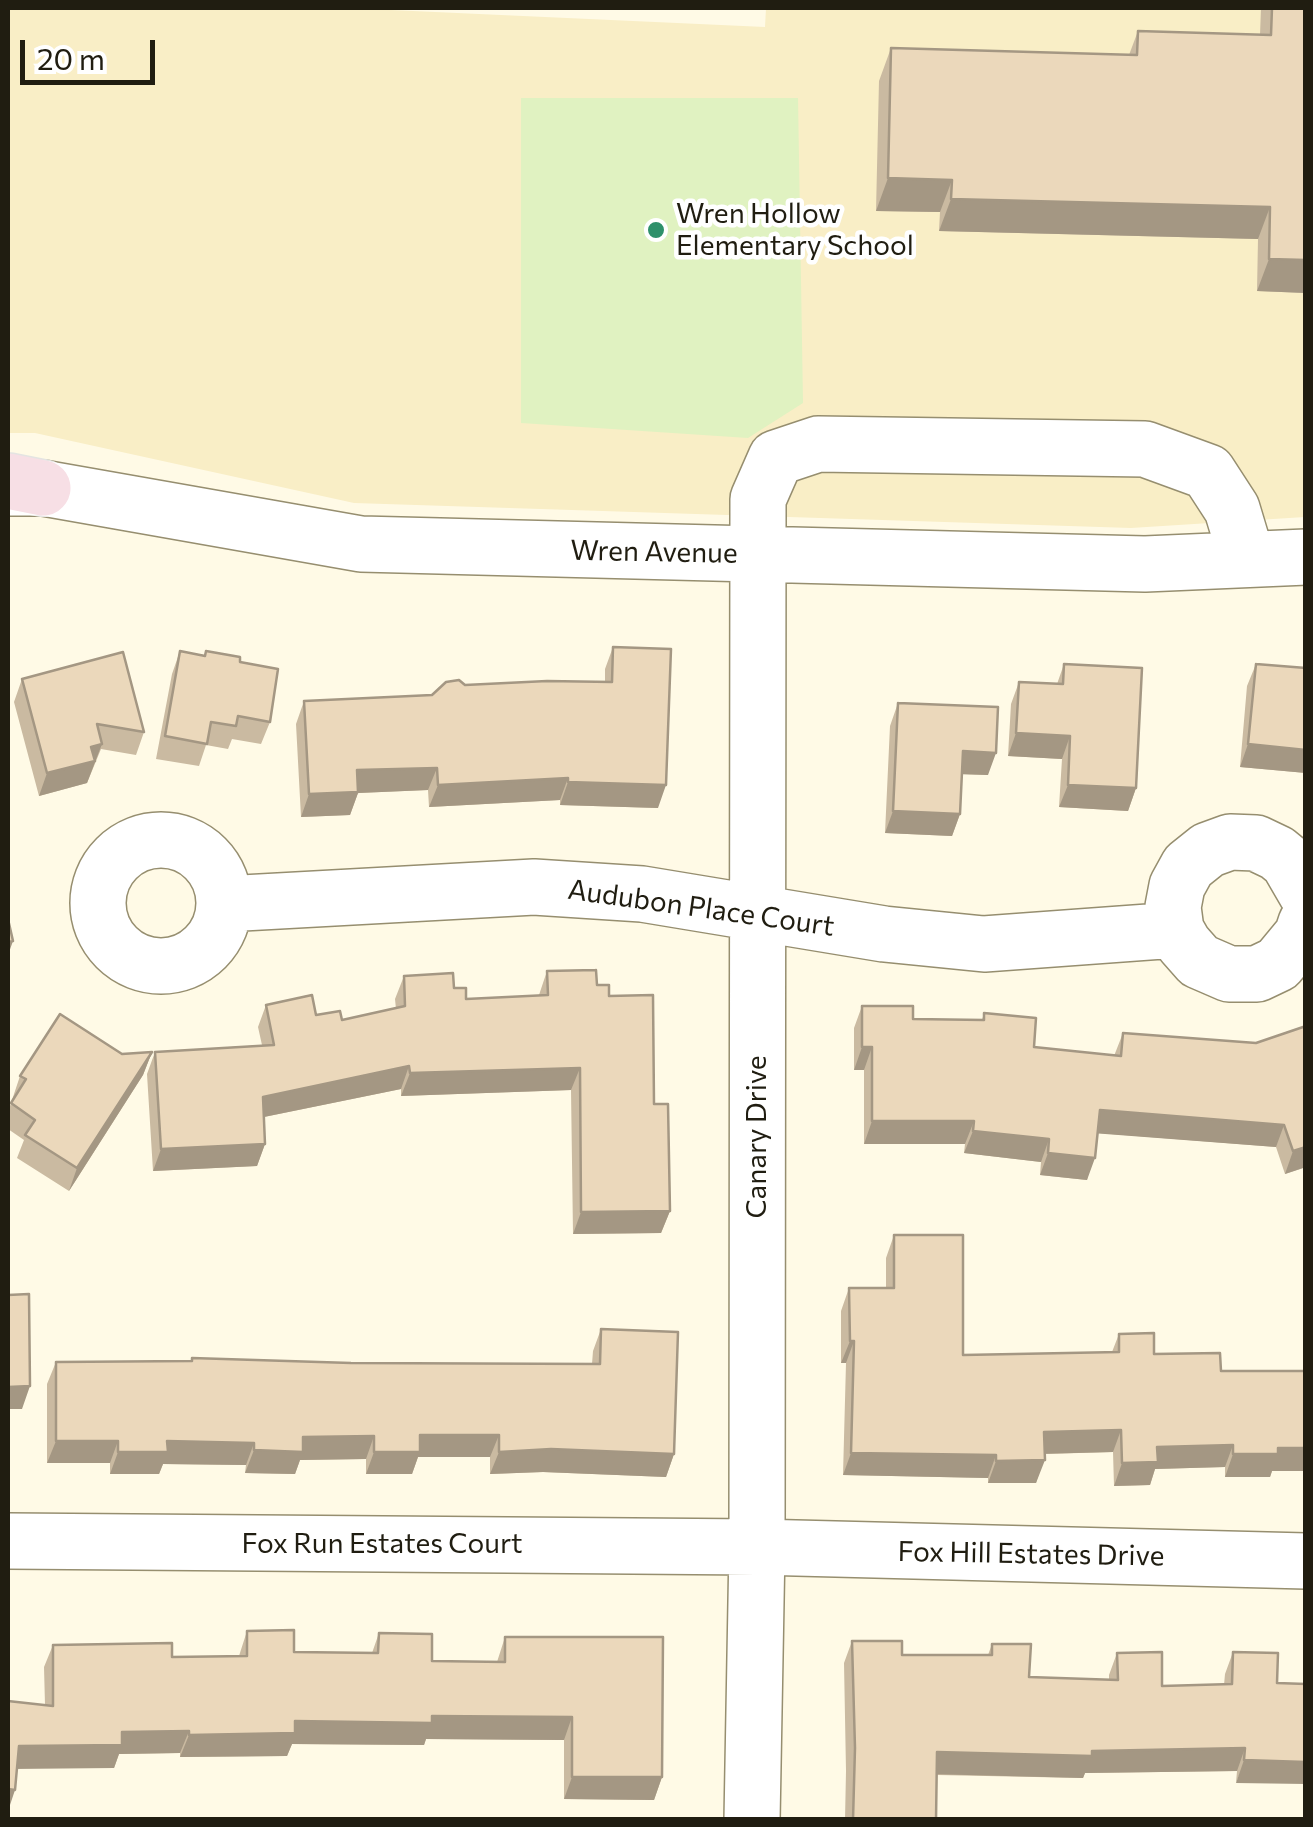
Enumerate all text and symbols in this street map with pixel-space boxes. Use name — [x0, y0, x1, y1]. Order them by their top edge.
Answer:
scale bar — [25, 20, 160, 82]
text: 20 m — [37, 39, 105, 76]
place label: Wren Hollow Elementary School — [676, 197, 914, 263]
marker: Wren Hollow Elementary School — [645, 219, 667, 241]
street label: Wren Avenue — [570, 534, 738, 570]
street label: Audubon Place Court — [566, 873, 836, 943]
street label: Canary Drive — [740, 1055, 774, 1219]
street label: Fox Run Estates Court — [241, 1527, 523, 1561]
street label: Fox Hill Estates Drive — [897, 1535, 1165, 1573]

